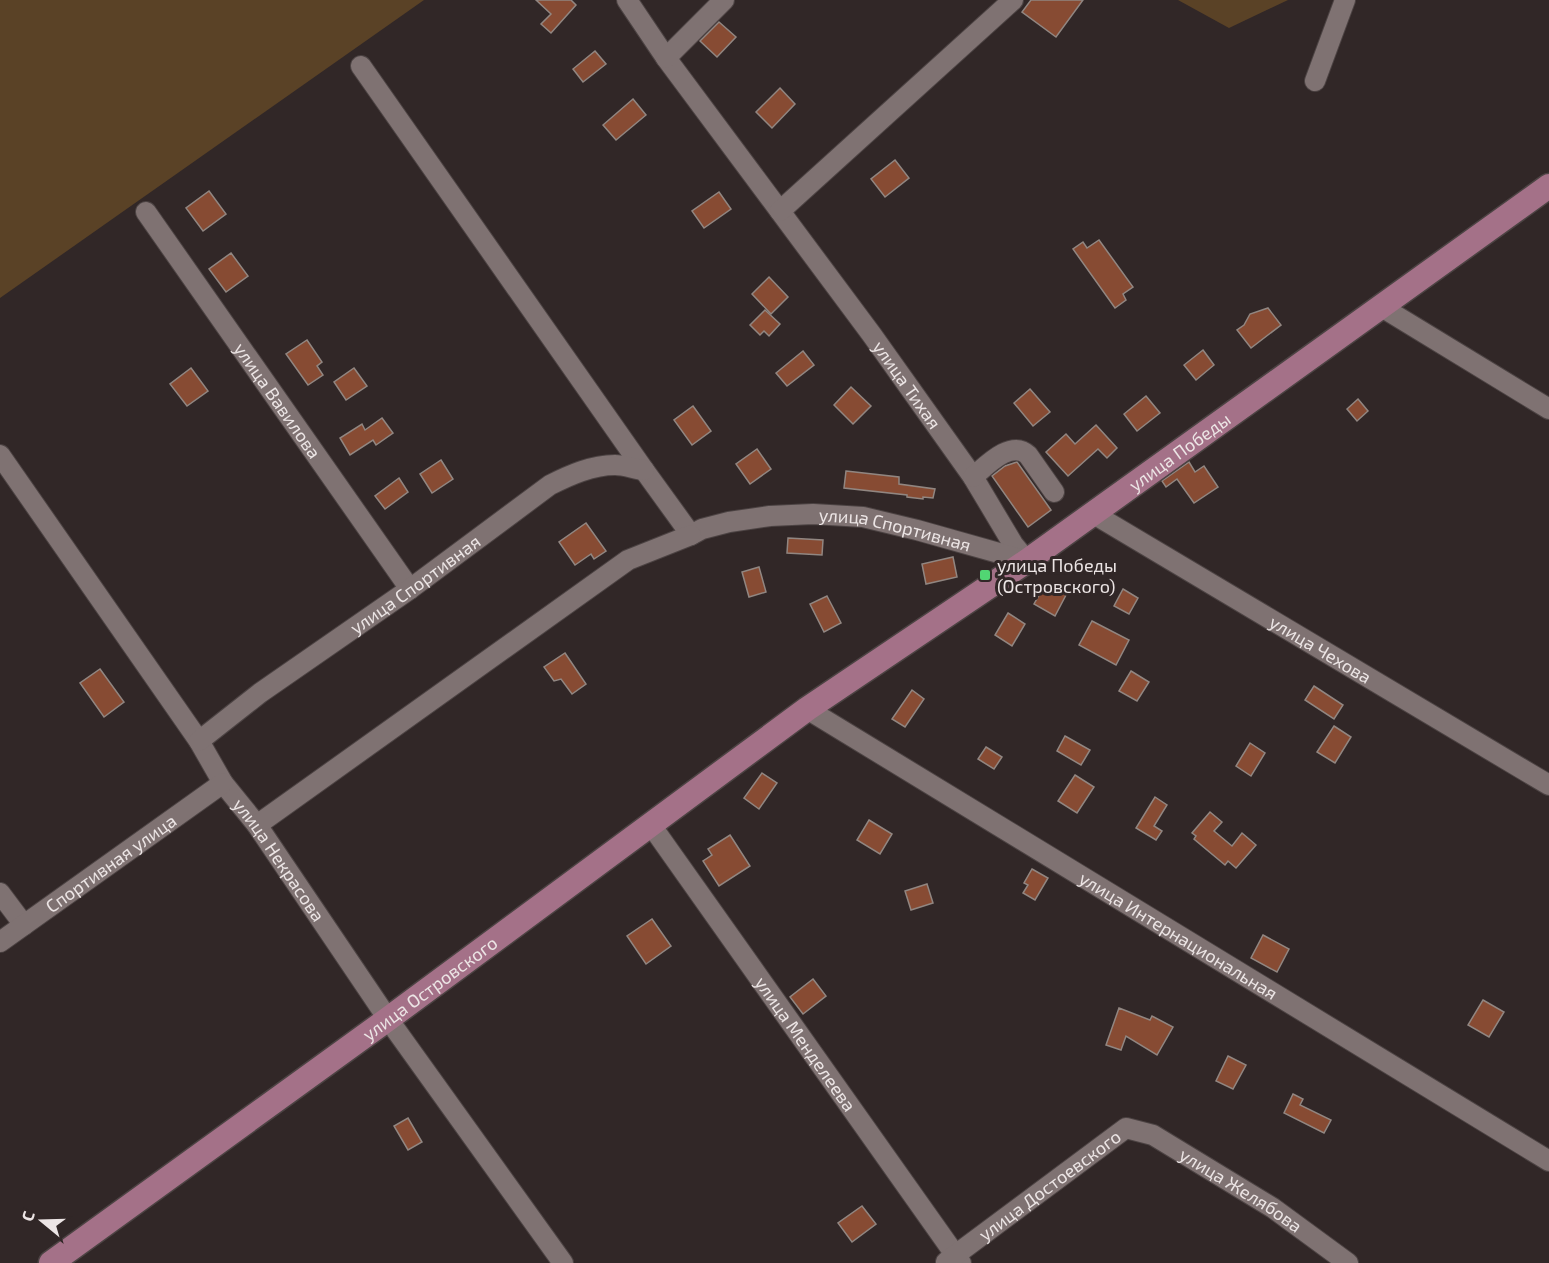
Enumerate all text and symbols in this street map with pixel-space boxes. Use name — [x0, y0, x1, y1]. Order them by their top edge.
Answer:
street label: улица Тихая — [868, 336, 946, 433]
street label: улица Вавилова — [230, 338, 326, 463]
street label: улица Победы — [1124, 408, 1235, 496]
street label: улица Спортивная — [818, 503, 974, 556]
street label: улица Спортивная — [346, 530, 484, 638]
place label: улица Победы (Островского) — [997, 554, 1117, 597]
marker: улица Победы (Островского) — [978, 568, 992, 582]
street label: улица Чехова — [1266, 610, 1375, 688]
street label: улица Некрасова — [229, 794, 330, 925]
street label: Спортивная улица — [41, 809, 180, 917]
street label: улица Интернациональная — [1075, 867, 1282, 1004]
street label: улица Островского — [358, 931, 501, 1045]
street label: улица Менделеева — [751, 972, 861, 1115]
street label: улица Достоевского — [974, 1125, 1125, 1245]
street label: улица Желябова — [1176, 1143, 1307, 1237]
north arrow — [12, 1191, 72, 1251]
text: С — [17, 1208, 38, 1224]

